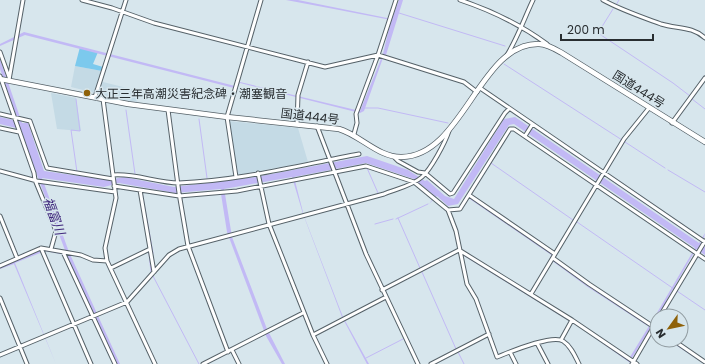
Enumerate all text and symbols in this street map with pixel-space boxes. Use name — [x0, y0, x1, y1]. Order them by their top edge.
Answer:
scale bar — [561, 16, 653, 42]
text: 200 m — [567, 21, 605, 38]
street label: 国道444号 — [610, 66, 668, 112]
place label: 大正三年高潮災害紀念碑・潮塞観音 — [95, 85, 287, 102]
marker: 大正三年高潮災害紀念碑・潮塞観音 — [82, 88, 92, 98]
street label: 国道444号 — [280, 104, 340, 128]
water label: 福富川 — [38, 194, 70, 239]
north arrow — [649, 308, 689, 348]
text: N — [652, 326, 670, 341]

